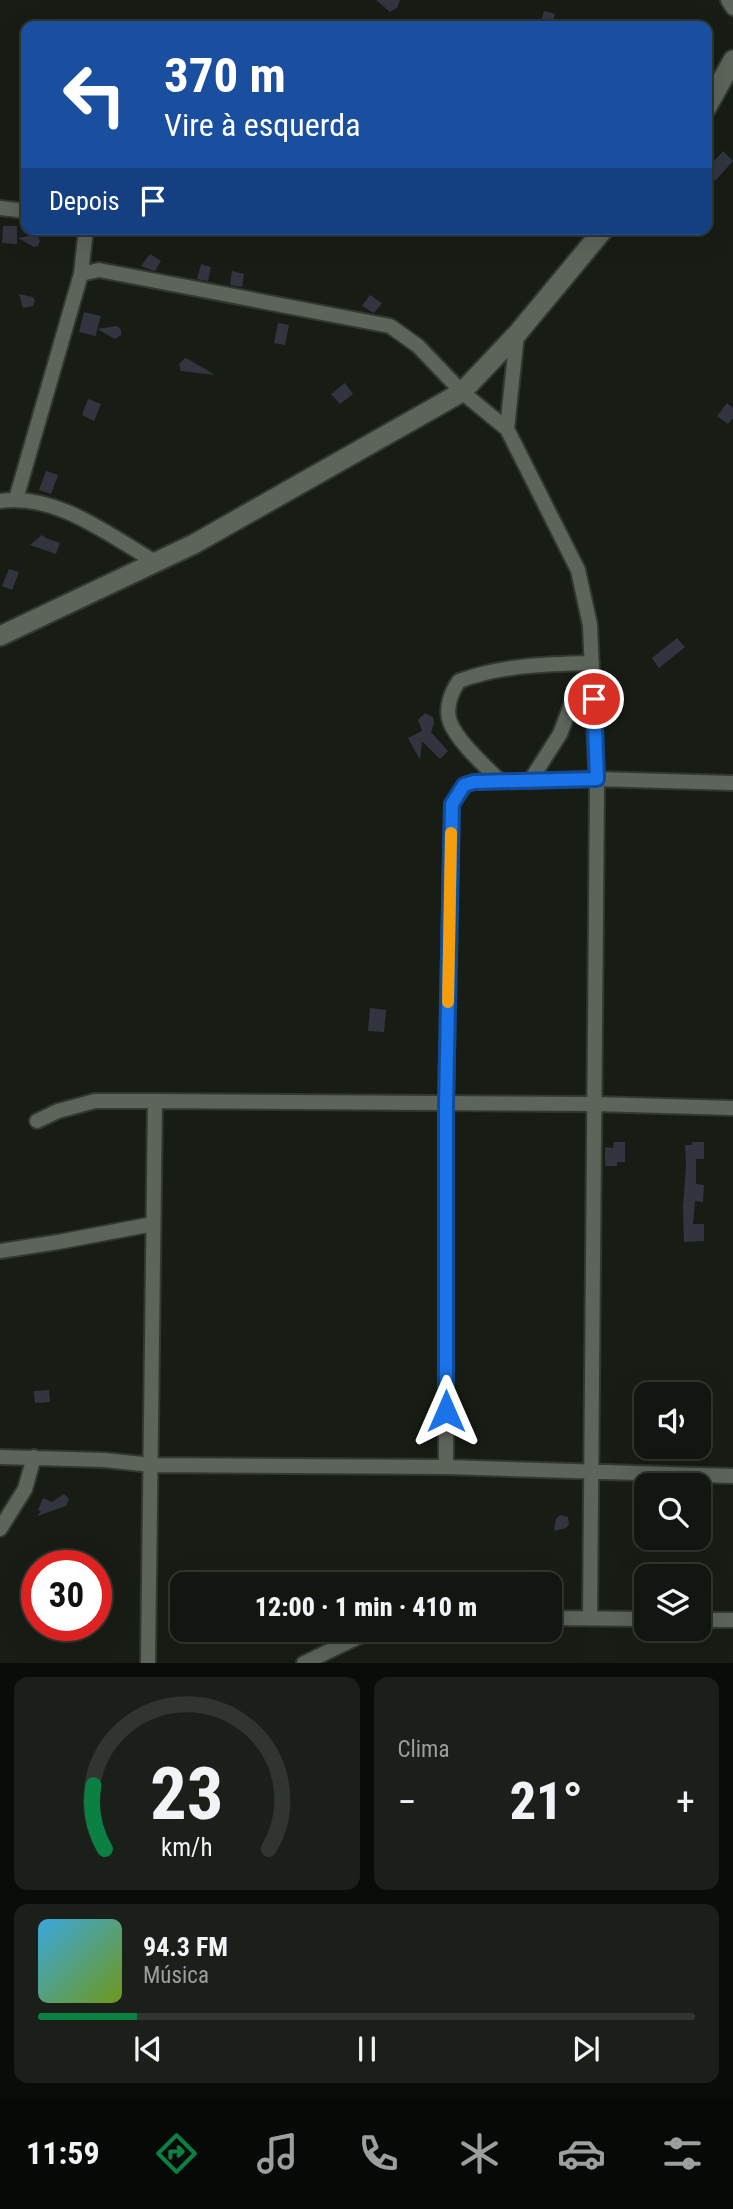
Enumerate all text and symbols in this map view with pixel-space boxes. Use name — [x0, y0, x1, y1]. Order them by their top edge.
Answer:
text: 370 m — [164, 47, 286, 104]
icon: left — [49, 49, 140, 140]
text: Vire à esquerda — [164, 106, 360, 144]
icon: arrive — [134, 182, 172, 220]
text: Depois — [49, 186, 120, 216]
pin — [564, 669, 624, 729]
icon: arrive — [575, 680, 613, 718]
position arrow — [409, 1374, 483, 1448]
map controls — [634, 1382, 711, 1641]
button: sound — [634, 1382, 711, 1459]
button: search — [634, 1473, 711, 1550]
speed limit sign: 30 — [21, 1550, 112, 1641]
button: layers — [634, 1564, 711, 1641]
text: 12:00 · 1 min · 410 m — [255, 1592, 477, 1622]
text: Clima — [398, 1736, 449, 1763]
text: 23 — [150, 1752, 224, 1838]
text: 21° — [510, 1771, 583, 1832]
text: − — [398, 1780, 417, 1824]
text: + — [676, 1780, 695, 1824]
text: km/h — [161, 1833, 212, 1862]
text: 94.3 FM — [143, 1932, 228, 1962]
text: Música — [143, 1962, 209, 1989]
icon: previous — [129, 2030, 167, 2068]
icon: pause — [348, 2030, 386, 2068]
icon: next — [567, 2030, 605, 2068]
icon: directions — [152, 2129, 201, 2178]
icon: music — [253, 2129, 302, 2178]
icon: phone — [354, 2129, 403, 2178]
icon: climate — [455, 2129, 504, 2178]
icon: car — [557, 2129, 606, 2178]
icon: filters — [658, 2129, 707, 2178]
text: 11:59 — [26, 2134, 100, 2172]

